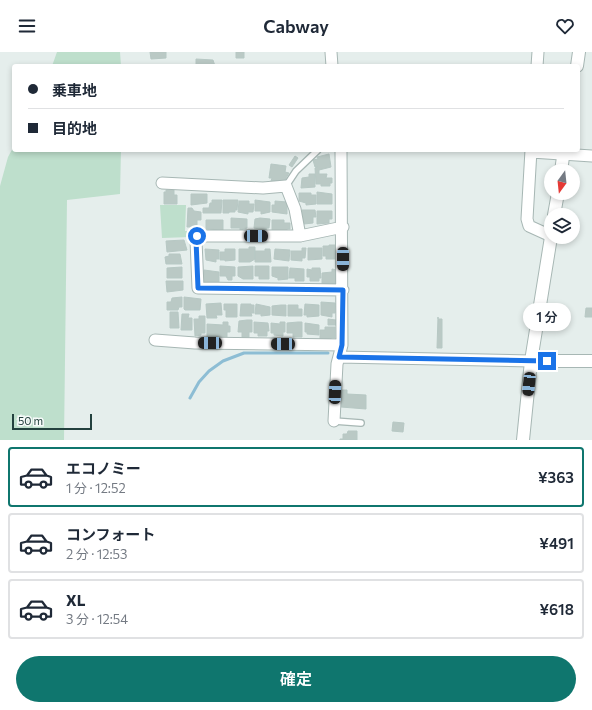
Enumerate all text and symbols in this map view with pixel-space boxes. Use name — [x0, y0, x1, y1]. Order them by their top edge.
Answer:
icon: menu — [16, 15, 38, 37]
text: Cabway — [263, 15, 329, 37]
icon: heart — [554, 15, 576, 37]
text: 乗車地 — [52, 81, 97, 99]
text: 目的地 — [52, 119, 97, 137]
north arrow — [544, 164, 580, 200]
map controls — [544, 164, 580, 244]
button: layers — [544, 208, 580, 244]
route start — [188, 227, 206, 245]
car — [244, 230, 268, 242]
car — [337, 247, 349, 271]
callout: 1 分 — [523, 303, 571, 331]
text: 1 分 — [536, 309, 558, 325]
car — [198, 337, 222, 349]
car — [271, 338, 295, 350]
route end — [538, 352, 556, 370]
car — [522, 371, 536, 397]
car — [329, 380, 341, 404]
scale bar — [12, 412, 92, 431]
text: 50 m — [18, 414, 43, 427]
icon: car — [18, 459, 54, 495]
text: エコノミー — [66, 459, 141, 477]
text: ¥363 — [538, 468, 574, 486]
text: 1 分 · 12:52 — [66, 480, 126, 496]
icon: car — [18, 525, 54, 561]
text: コンフォート — [66, 525, 156, 543]
text: ¥491 — [539, 534, 574, 552]
text: 2 分 · 12:53 — [66, 546, 127, 562]
icon: car — [18, 591, 54, 627]
text: XL — [66, 591, 85, 609]
text: ¥618 — [539, 600, 574, 618]
text: 3 分 · 12:54 — [66, 611, 128, 627]
button: 確定 — [16, 656, 576, 702]

